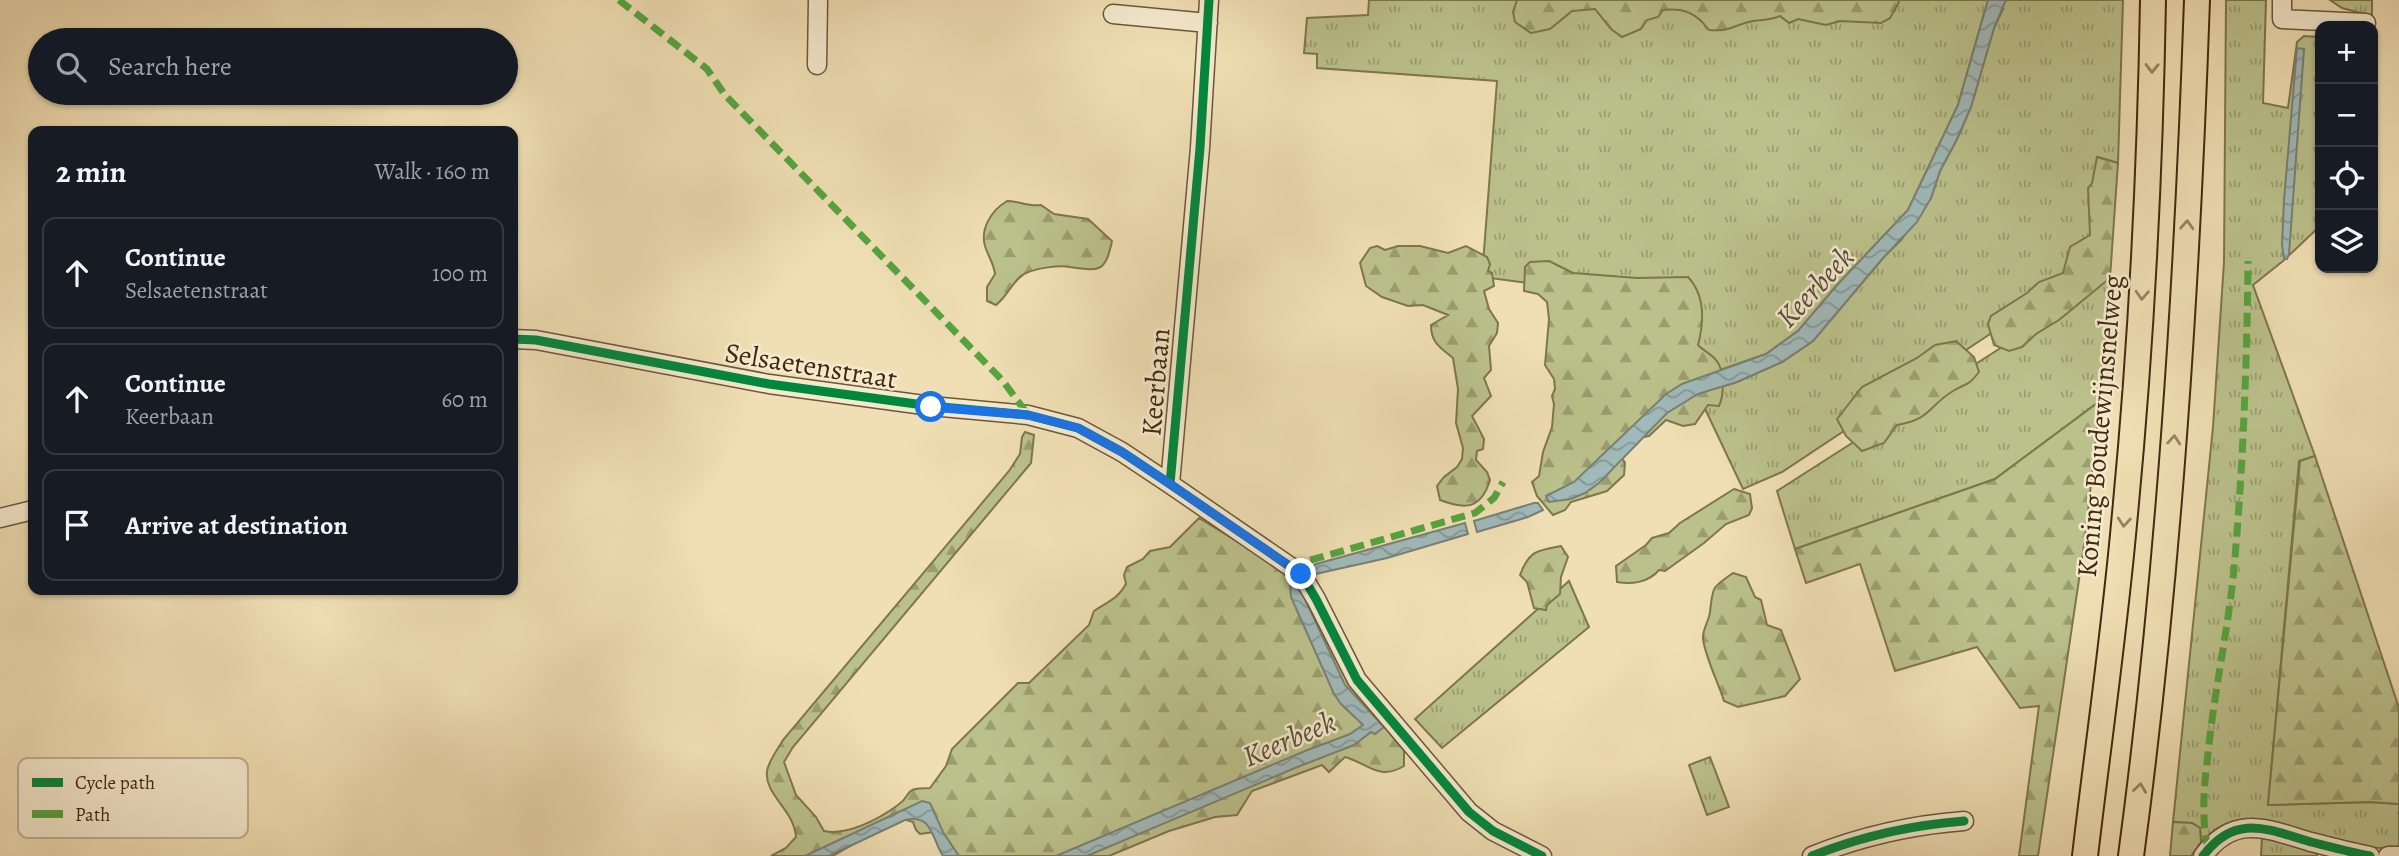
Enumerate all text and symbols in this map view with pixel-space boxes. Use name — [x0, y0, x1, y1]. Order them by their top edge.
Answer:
map controls — [2315, 21, 2378, 273]
button: + — [2315, 21, 2378, 84]
search box — [28, 28, 518, 105]
icon: search — [52, 48, 90, 86]
text: Search here — [108, 49, 232, 84]
one-way arrow — [2144, 63, 2160, 74]
button: − — [2315, 84, 2378, 147]
button: locate — [2315, 147, 2378, 210]
text: 2 min — [56, 152, 126, 192]
text: Walk · 160 m — [375, 156, 490, 187]
button: layers — [2315, 210, 2378, 273]
one-way arrow — [2180, 219, 2195, 230]
water label: Keerbeek — [1767, 238, 1863, 336]
text: Continue — [125, 240, 226, 275]
icon: ahead — [58, 254, 96, 292]
text: 100 m — [432, 258, 488, 289]
street label: Koning Boudewijnsnelweg — [2068, 273, 2132, 579]
text: Selsaetenstraat — [125, 275, 268, 306]
one-way arrow — [2134, 290, 2149, 301]
street label: Keerbaan — [1132, 326, 1180, 438]
street label: Selsaetenstraat — [722, 334, 900, 398]
text: Continue — [125, 366, 226, 401]
icon: ahead — [58, 380, 96, 418]
text: 60 m — [441, 384, 488, 415]
route start — [915, 391, 946, 422]
text: Keerbaan — [125, 401, 214, 432]
one-way arrow — [2166, 434, 2181, 445]
icon: arrive — [58, 506, 96, 544]
text: Arrive at destination — [125, 508, 348, 543]
one-way arrow — [2117, 517, 2132, 528]
route end — [1285, 558, 1316, 589]
water label: Keerbeek — [1236, 702, 1342, 776]
legend — [18, 758, 248, 838]
text: Cycle path — [75, 770, 155, 796]
one-way arrow — [2133, 782, 2148, 794]
text: Path — [75, 802, 110, 828]

